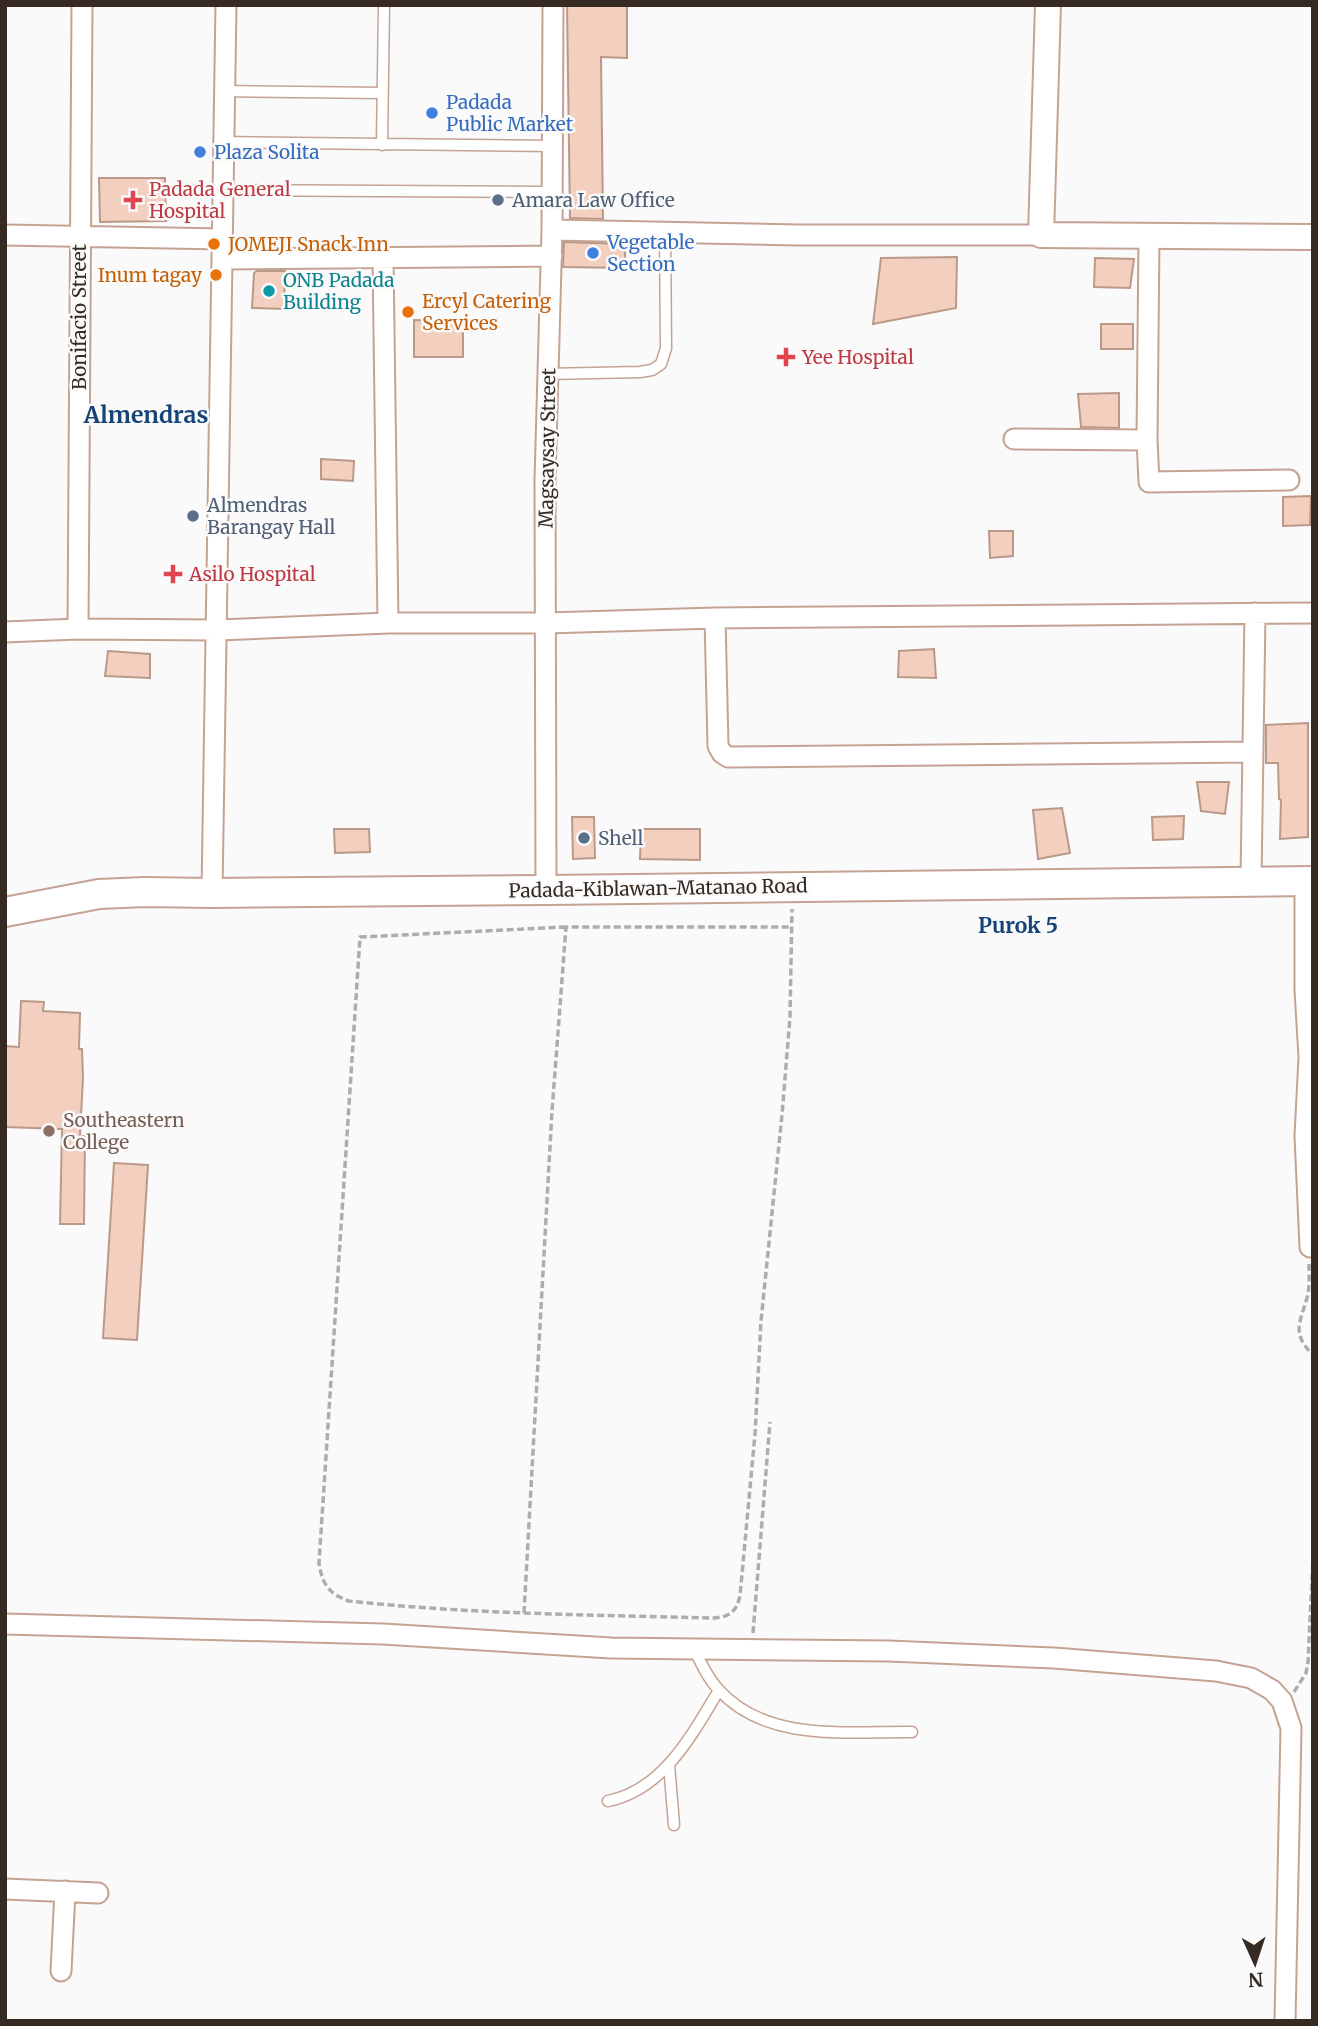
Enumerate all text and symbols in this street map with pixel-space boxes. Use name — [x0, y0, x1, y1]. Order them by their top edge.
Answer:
place label: Padada Public Market — [446, 90, 574, 136]
marker: Padada Public Market — [424, 105, 440, 121]
place label: Plaza Solita — [214, 140, 320, 164]
marker: Plaza Solita — [192, 144, 208, 160]
place label: Padada General Hospital — [149, 177, 291, 223]
place label: Amara Law Office — [511, 188, 675, 212]
marker: Padada General Hospital — [123, 190, 143, 210]
marker: Amara Law Office — [490, 192, 506, 208]
place label: Vegetable Section — [606, 230, 695, 276]
place label: JOMEJI Snack Inn — [227, 232, 389, 256]
marker: JOMEJI Snack Inn — [206, 236, 222, 252]
street label: Bonifacio Street — [67, 243, 91, 390]
marker: Vegetable Section — [585, 245, 601, 261]
place label: Inum tagay — [98, 263, 202, 287]
marker: Inum tagay — [208, 267, 224, 283]
place label: ONB Padada Building — [283, 268, 394, 314]
marker: ONB Padada Building — [261, 283, 277, 299]
place label: Ercyl Catering Services — [422, 289, 551, 335]
marker: Ercyl Catering Services — [400, 304, 416, 320]
place label: Yee Hospital — [801, 345, 914, 369]
marker: Yee Hospital — [776, 347, 796, 367]
street label: Magsaysay Street — [534, 367, 560, 528]
district label: Almendras — [83, 400, 208, 429]
place label: Almendras Barangay Hall — [206, 493, 336, 539]
marker: Almendras Barangay Hall — [185, 508, 201, 524]
place label: Asilo Hospital — [188, 562, 316, 586]
marker: Asilo Hospital — [163, 564, 183, 584]
place label: Shell — [598, 826, 643, 850]
marker: Shell — [576, 830, 592, 846]
street label: Padada-Kiblawan-Matanao Road — [508, 873, 808, 903]
district label: Purok 5 — [978, 912, 1058, 939]
place label: Southeastern College — [63, 1108, 185, 1154]
marker: Southeastern College — [41, 1123, 57, 1139]
north arrow — [1220, 1928, 1290, 1998]
text: N — [1248, 1968, 1264, 1992]

